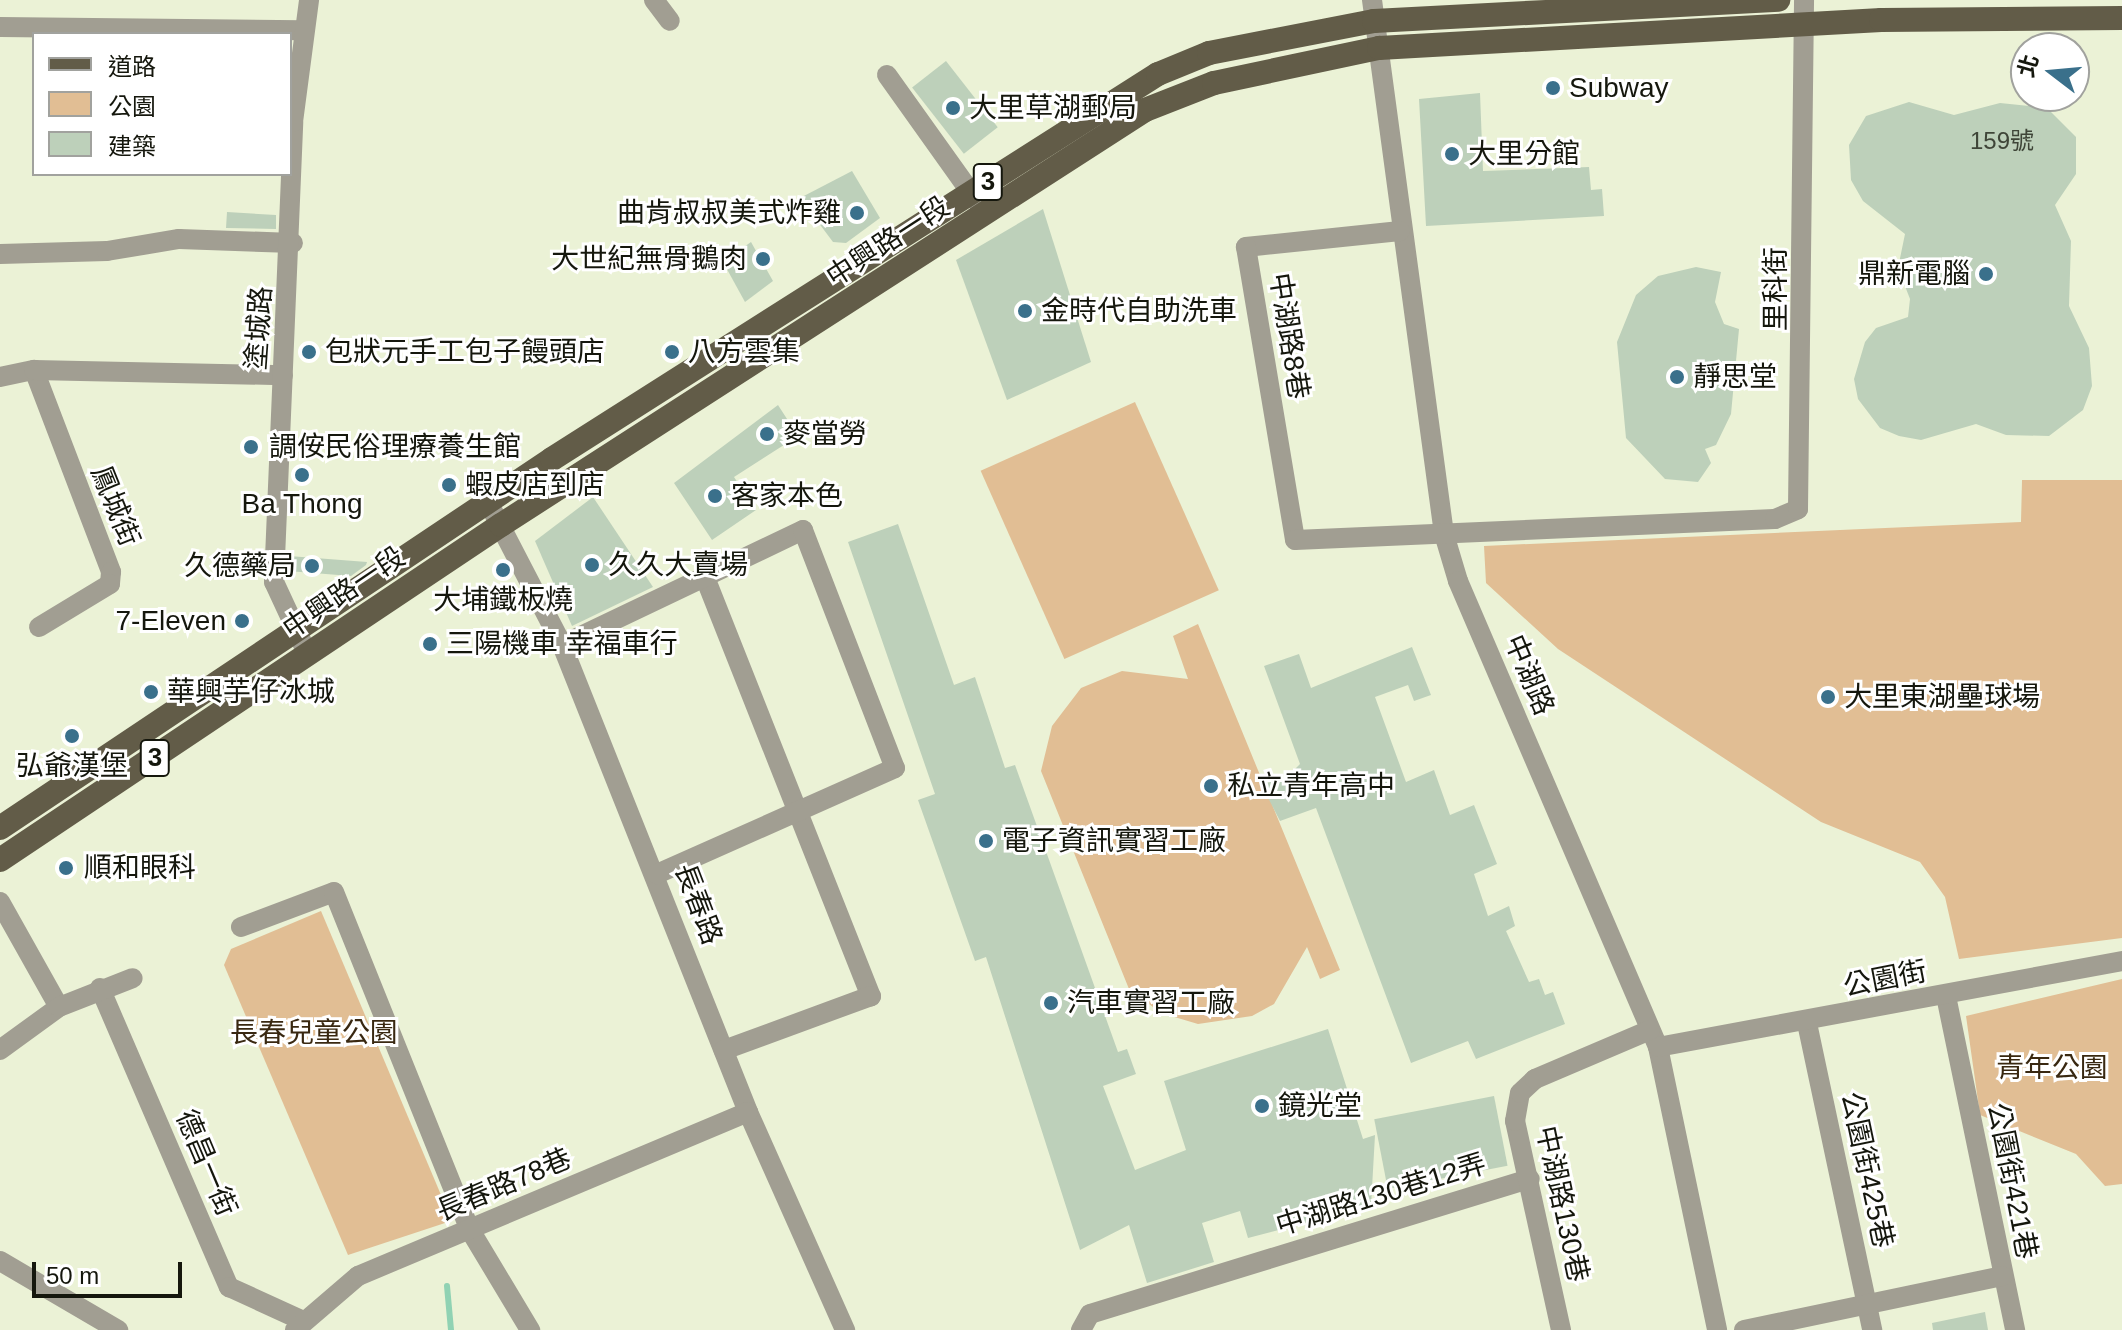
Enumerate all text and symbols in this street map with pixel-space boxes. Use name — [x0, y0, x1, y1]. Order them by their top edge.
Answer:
legend — [32, 32, 292, 176]
north arrow — [2010, 32, 2090, 112]
text: 北 — [2013, 52, 2043, 80]
text: 道路 — [108, 53, 156, 80]
place label: Subway — [1569, 71, 1669, 105]
marker: Subway — [1544, 79, 1562, 97]
place label: 大里草湖郵局 — [969, 91, 1137, 125]
text: 公園 — [108, 93, 156, 120]
marker: 大里草湖郵局 — [944, 99, 962, 117]
house number: 159號 — [1970, 127, 2034, 155]
text: 建築 — [108, 133, 156, 160]
place label: 大里分館 — [1468, 137, 1580, 171]
marker: 大里分館 — [1443, 145, 1461, 163]
road number: 3 — [972, 160, 1004, 204]
street label: 中興路一段 — [820, 190, 956, 294]
place label: 曲肯叔叔美式炸雞 — [617, 196, 841, 230]
marker: 曲肯叔叔美式炸雞 — [848, 204, 866, 222]
place label: 大世紀無骨鵝肉 — [551, 242, 747, 276]
street label: 里科街 — [1759, 247, 1793, 331]
marker: 大世紀無骨鵝肉 — [754, 250, 772, 268]
place label: 鼎新電腦 — [1858, 257, 1970, 291]
marker: 鼎新電腦 — [1977, 265, 1995, 283]
street label: 中湖路8巷 — [1262, 270, 1316, 402]
street label: 塗城路 — [239, 285, 279, 371]
place label: 金時代自助洗車 — [1041, 294, 1237, 328]
marker: 金時代自助洗車 — [1016, 302, 1034, 320]
place label: 包狀元手工包子饅頭店 — [325, 335, 605, 369]
place label: 八方雲集 — [688, 335, 800, 369]
marker: 包狀元手工包子饅頭店 — [300, 343, 318, 361]
marker: 八方雲集 — [663, 343, 681, 361]
place label: 靜思堂 — [1693, 360, 1777, 394]
marker: 靜思堂 — [1668, 368, 1686, 386]
place label: 麥當勞 — [783, 417, 867, 451]
marker: 麥當勞 — [758, 425, 776, 443]
place label: 調侒民俗理療養生館 — [269, 430, 521, 464]
marker: 調侒民俗理療養生館 — [240, 436, 262, 458]
street label: 鳳城街 — [84, 461, 146, 551]
marker: Ba Thong — [293, 466, 311, 484]
place label: 蝦皮店到店 — [465, 468, 605, 502]
marker: 蝦皮店到店 — [440, 476, 458, 494]
place label: 客家本色 — [731, 479, 843, 513]
place label: Ba Thong — [241, 487, 363, 521]
marker: 客家本色 — [706, 487, 724, 505]
street label: 中興路一段 — [277, 540, 411, 646]
place label: 久久大賣場 — [608, 548, 748, 582]
place label: 久德藥局 — [184, 549, 296, 583]
marker: 久久大賣場 — [583, 556, 601, 574]
marker: 久德藥局 — [303, 557, 321, 575]
marker: 大埔鐵板燒 — [494, 561, 512, 579]
place label: 大埔鐵板燒 — [433, 583, 573, 617]
place label: 7-Eleven — [115, 604, 226, 638]
marker: 7-Eleven — [233, 612, 251, 630]
place label: 三陽機車 幸福車行 — [446, 627, 678, 661]
street label: 中湖路 — [1497, 630, 1561, 720]
marker: 三陽機車 幸福車行 — [421, 635, 439, 653]
place label: 華興芋仔冰城 — [167, 675, 335, 709]
place label: 大里東湖壘球場 — [1844, 680, 2040, 714]
marker: 華興芋仔冰城 — [142, 683, 160, 701]
marker: 大里東湖壘球場 — [1819, 688, 1837, 706]
marker: 弘爺漢堡 — [63, 727, 81, 745]
road number: 3 — [139, 736, 171, 780]
place label: 弘爺漢堡 — [16, 749, 128, 783]
place label: 私立青年高中 — [1227, 769, 1395, 803]
marker: 私立青年高中 — [1202, 777, 1220, 795]
place label: 電子資訊實習工廠 — [1002, 824, 1226, 858]
marker: 電子資訊實習工廠 — [977, 832, 995, 850]
place label: 順和眼科 — [84, 851, 196, 885]
marker: 順和眼科 — [55, 857, 77, 879]
street label: 長春路 — [667, 859, 729, 949]
street label: 公園街 — [1841, 954, 1929, 1004]
place label: 汽車實習工廠 — [1067, 986, 1235, 1020]
marker: 汽車實習工廠 — [1042, 994, 1060, 1012]
park label: 長春兒童公園 — [230, 1016, 398, 1050]
park label: 青年公園 — [1996, 1051, 2108, 1085]
place label: 鏡光堂 — [1278, 1089, 1362, 1123]
street label: 公園街425巷 — [1834, 1089, 1900, 1251]
marker: 鏡光堂 — [1253, 1097, 1271, 1115]
street label: 公園街421巷 — [1980, 1100, 2044, 1262]
street label: 德昌一街 — [169, 1105, 243, 1221]
street label: 中湖路130巷 — [1529, 1123, 1595, 1285]
street label: 長春路78巷 — [432, 1142, 576, 1228]
street label: 中湖路130巷12弄 — [1272, 1147, 1490, 1243]
scale bar — [36, 1246, 186, 1296]
text: 50 m — [46, 1262, 99, 1289]

